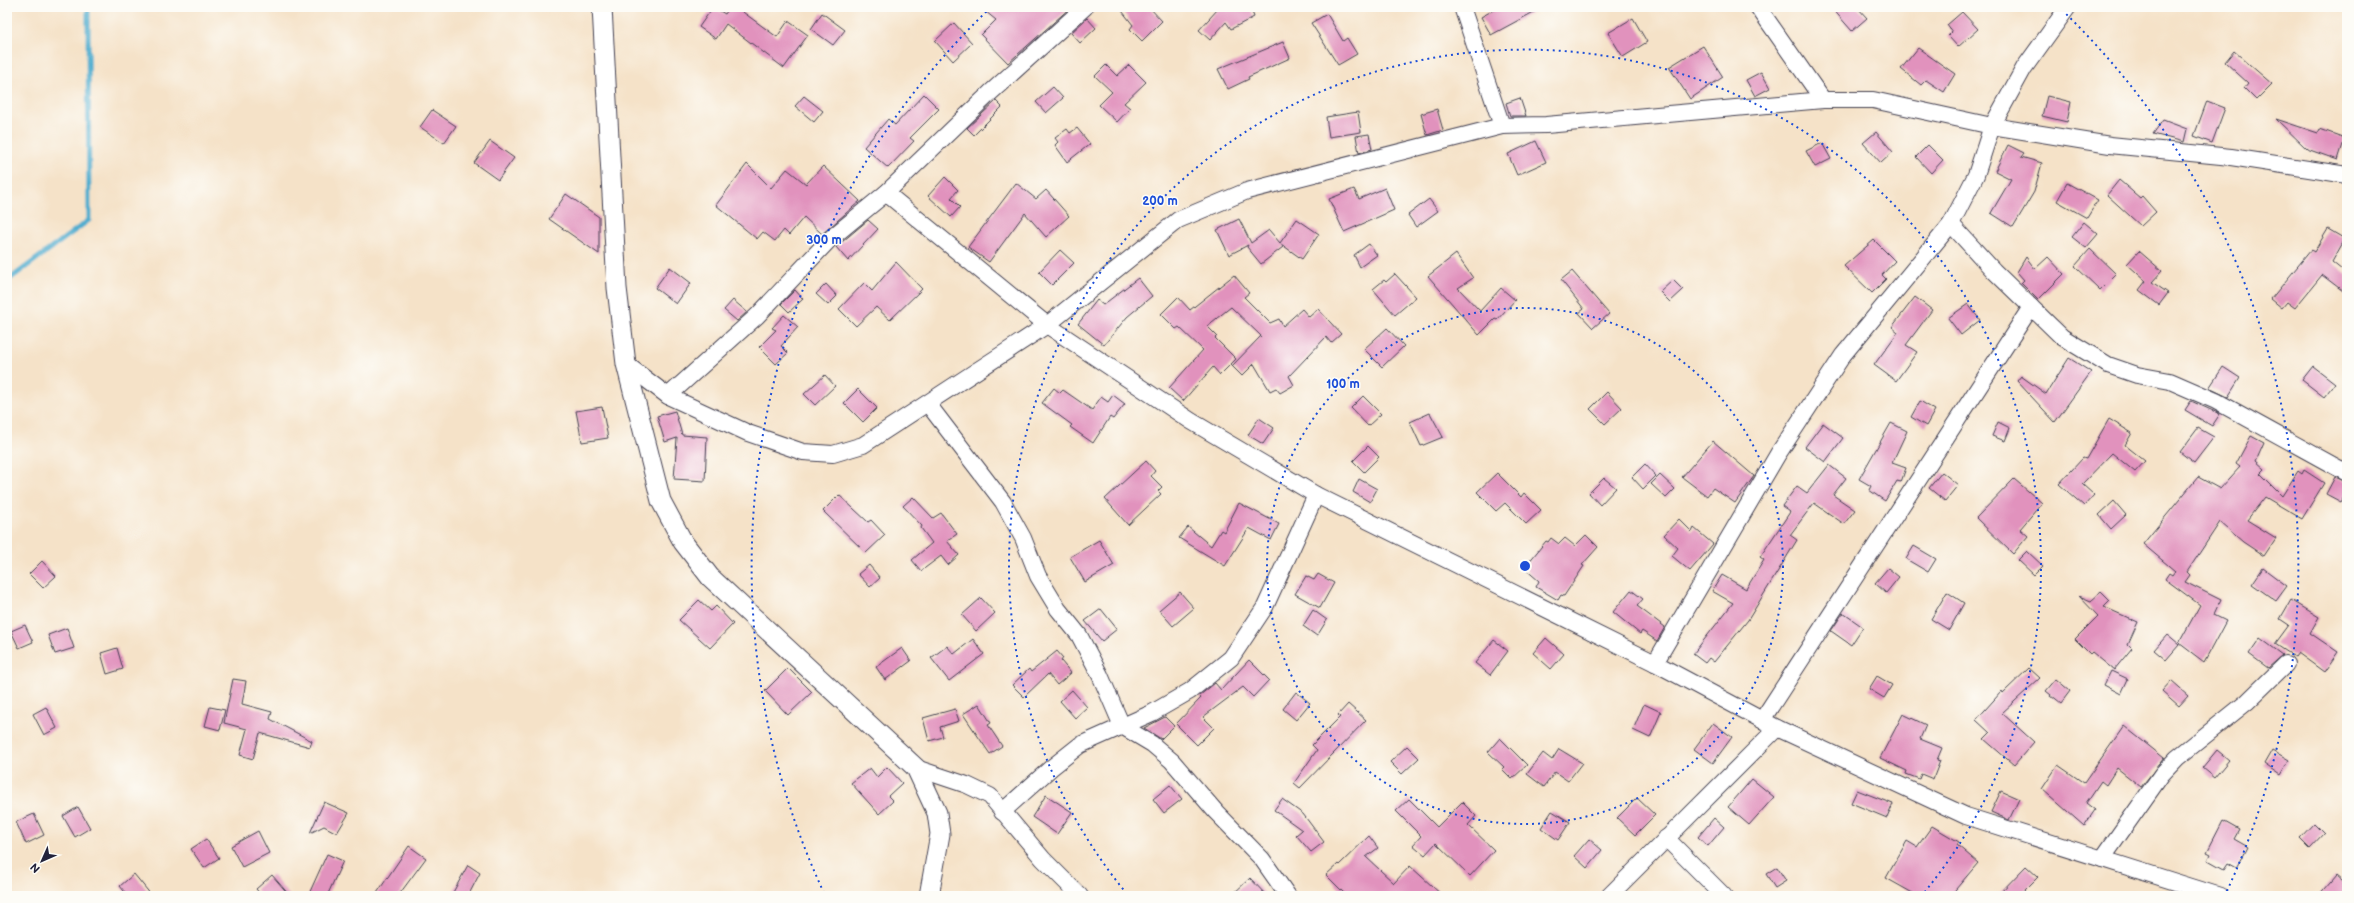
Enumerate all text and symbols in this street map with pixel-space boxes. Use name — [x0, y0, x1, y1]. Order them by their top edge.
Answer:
text: 200 m — [1142, 194, 1178, 209]
text: 300 m — [806, 233, 842, 248]
text: 100 m — [1326, 377, 1360, 392]
centre of rings — [1518, 559, 1532, 573]
north arrow — [22, 841, 62, 881]
text: N — [28, 860, 43, 875]

